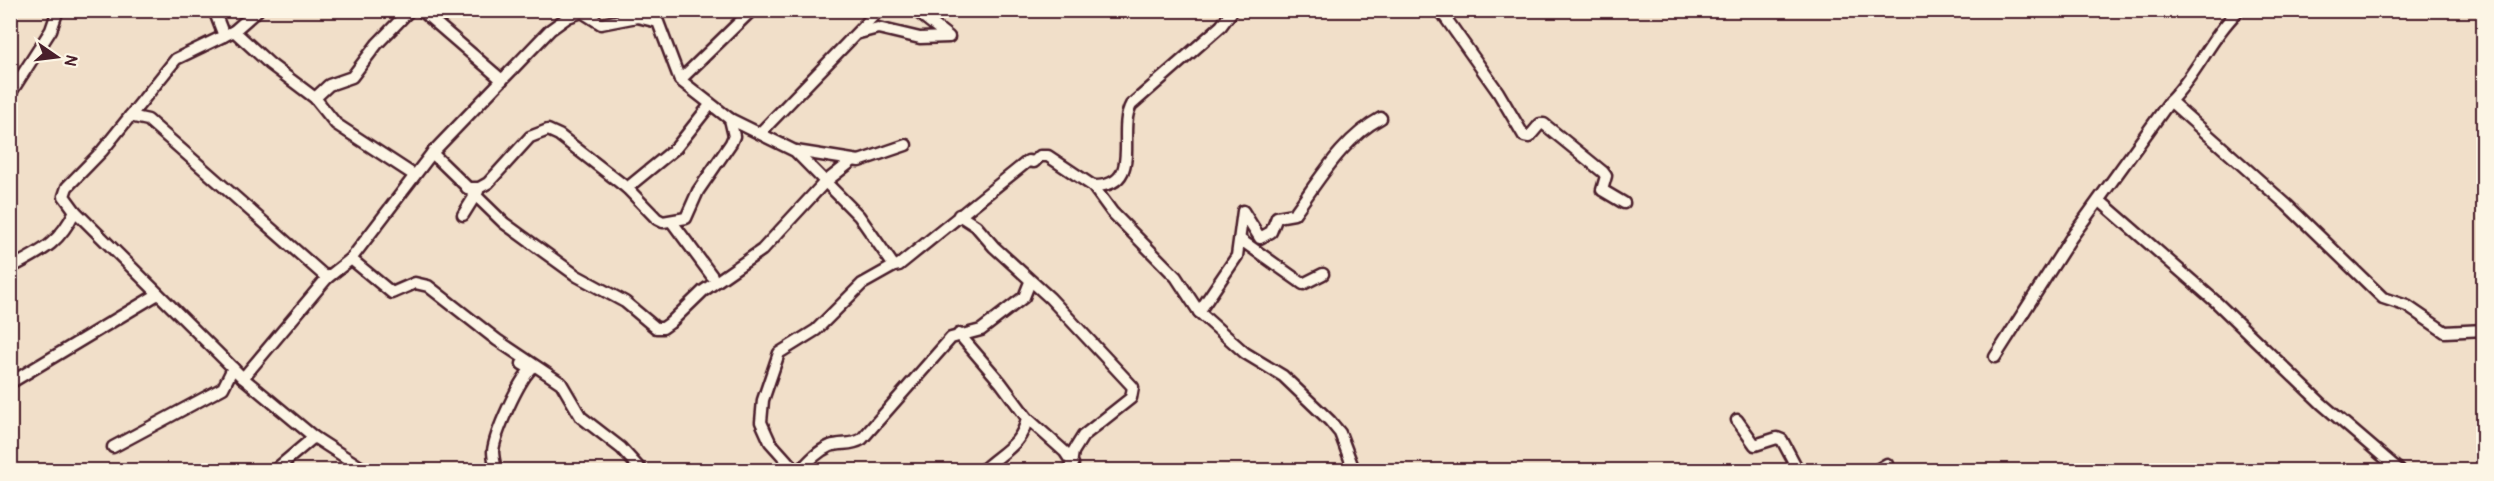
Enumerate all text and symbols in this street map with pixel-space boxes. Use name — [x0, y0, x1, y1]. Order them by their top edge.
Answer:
north arrow — [27, 27, 87, 87]
text: N — [60, 53, 82, 68]

